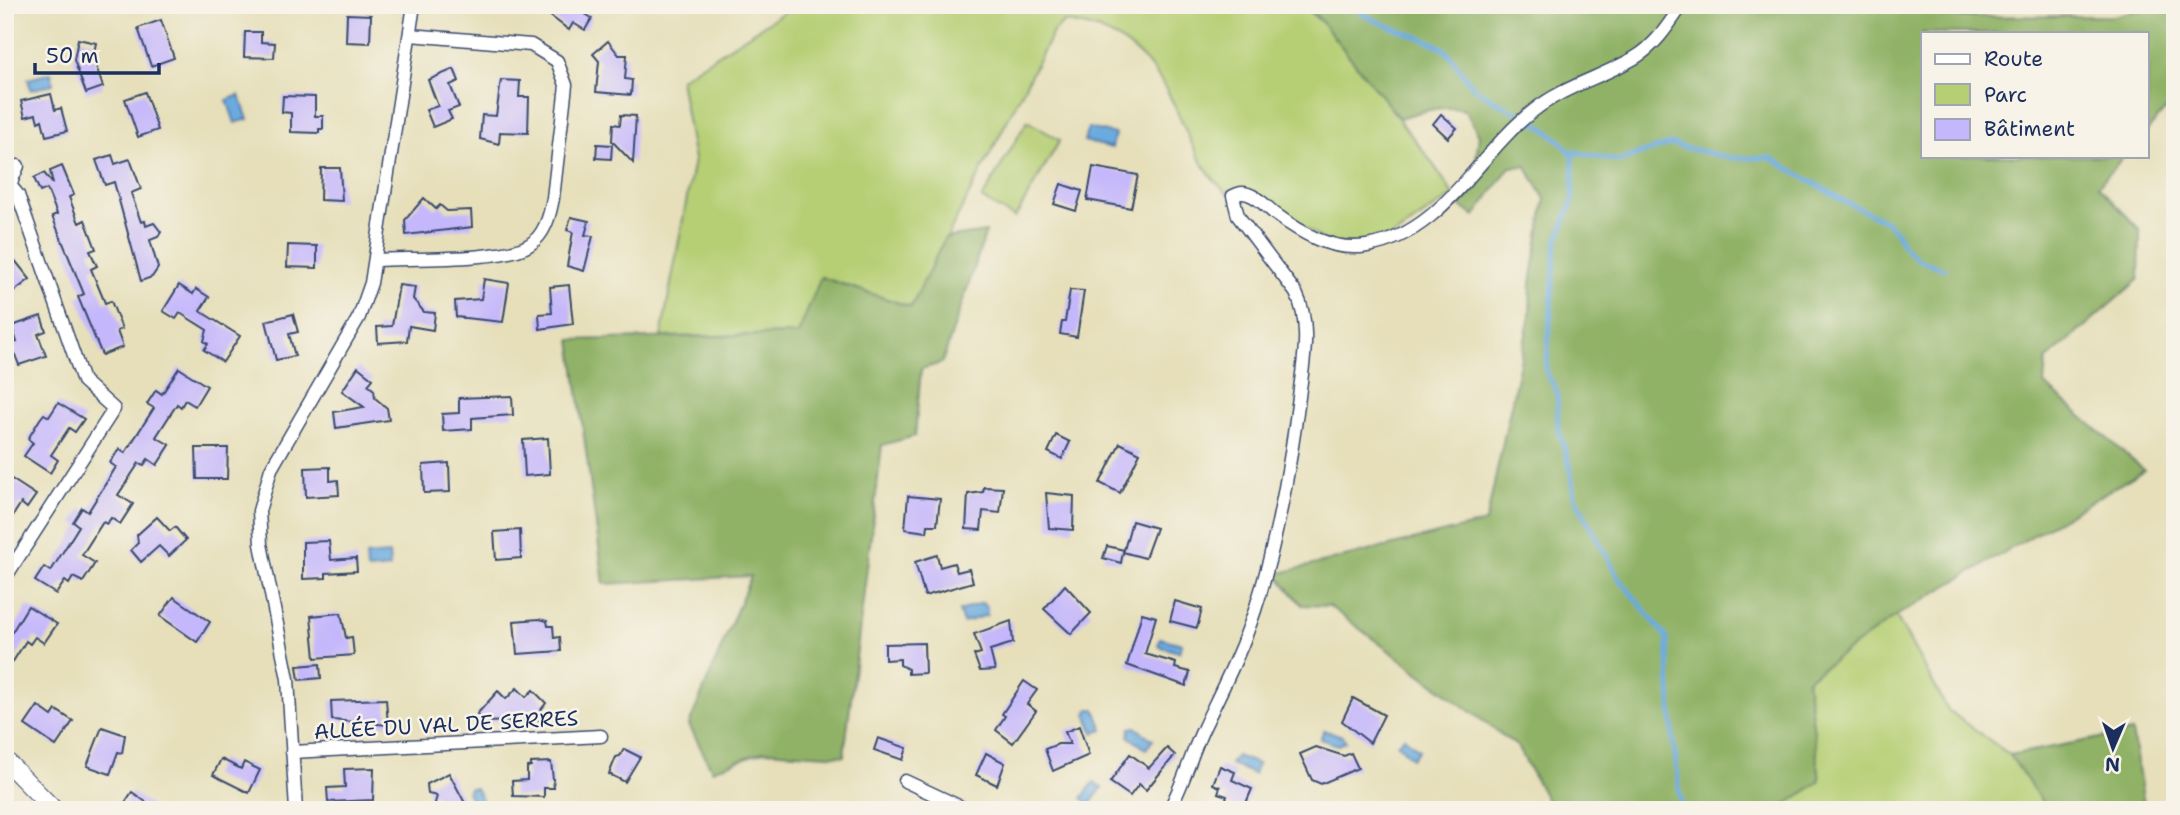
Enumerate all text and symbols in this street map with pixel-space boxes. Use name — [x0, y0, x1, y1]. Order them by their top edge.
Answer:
scale bar — [35, 32, 159, 76]
legend — [1921, 32, 2148, 158]
text: 50 m — [46, 42, 99, 70]
text: Route — [1984, 45, 2043, 73]
text: Parc — [1984, 81, 2027, 109]
text: Bâtiment — [1984, 115, 2075, 143]
street label: ALLÉE DU VAL DE SERRES — [313, 703, 579, 746]
north arrow — [2078, 714, 2148, 784]
text: N — [2104, 752, 2120, 777]

